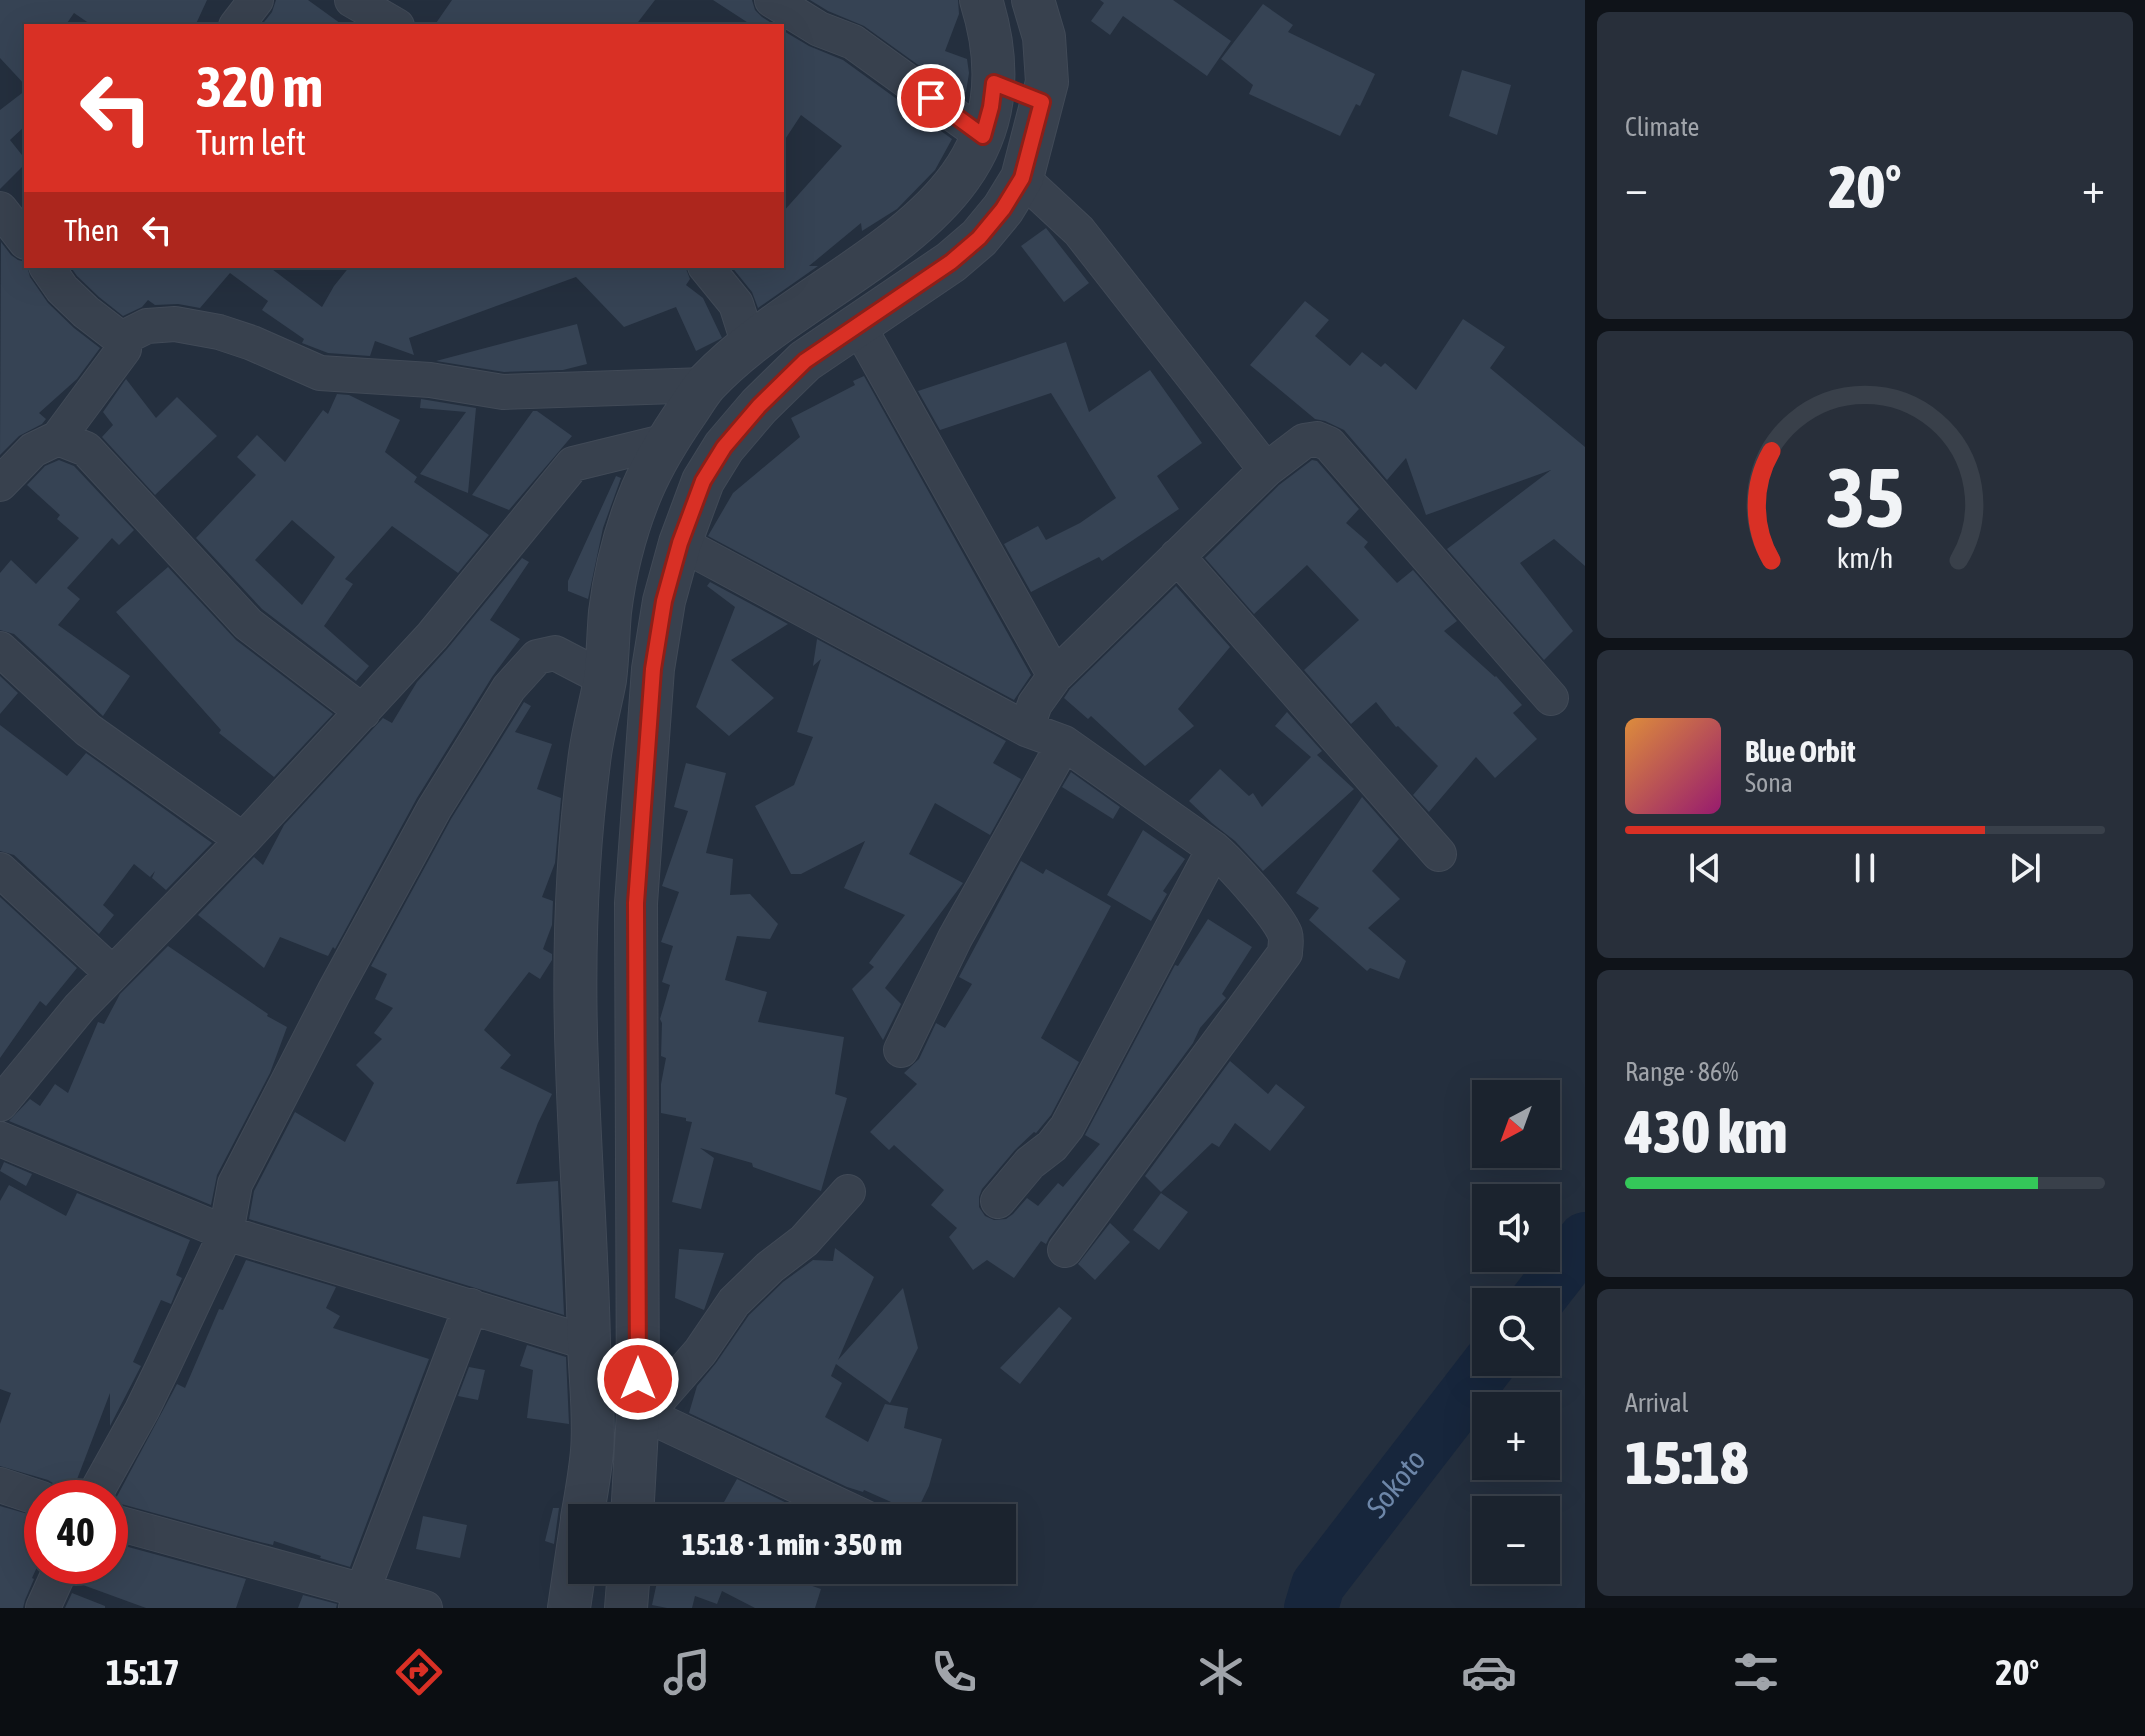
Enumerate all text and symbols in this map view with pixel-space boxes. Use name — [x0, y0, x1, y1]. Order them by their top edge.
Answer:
text: 320 m — [196, 55, 323, 119]
icon: left — [64, 56, 168, 160]
pin — [897, 64, 965, 132]
icon: arrive — [909, 76, 953, 120]
text: Climate — [1625, 112, 1699, 142]
text: Turn left — [196, 121, 306, 163]
text: 20° — [1829, 152, 1901, 221]
text: − — [1625, 162, 1648, 212]
text: + — [2082, 162, 2105, 212]
icon: left — [135, 208, 179, 252]
text: Then — [64, 213, 119, 247]
text: 35 — [1826, 448, 1904, 544]
text: km/h — [1837, 541, 1893, 574]
text: Blue Orbit — [1745, 734, 1856, 768]
text: Sona — [1745, 768, 1793, 798]
icon: previous — [1683, 846, 1727, 890]
icon: pause — [1843, 846, 1887, 890]
icon: next — [2003, 846, 2047, 890]
text: Range · 86% — [1625, 1057, 1738, 1087]
north arrow — [1472, 1080, 1560, 1168]
map controls — [1472, 1080, 1560, 1584]
text: 430 km — [1625, 1097, 1787, 1166]
button: sound — [1472, 1184, 1560, 1272]
button: search — [1472, 1288, 1560, 1376]
position arrow — [596, 1337, 680, 1421]
text: Arrival — [1625, 1388, 1689, 1418]
button: + — [1472, 1392, 1560, 1480]
text: 15:18 — [1625, 1428, 1748, 1497]
water label: Sokoto — [1358, 1443, 1432, 1524]
speed limit sign: 40 — [24, 1480, 128, 1584]
button: − — [1472, 1496, 1560, 1584]
text: 15:18 · 1 min · 350 m — [682, 1527, 902, 1561]
icon: directions — [391, 1644, 447, 1700]
icon: music — [659, 1644, 715, 1700]
icon: phone — [926, 1644, 982, 1700]
icon: climate — [1193, 1644, 1249, 1700]
icon: car — [1461, 1644, 1517, 1700]
icon: filters — [1728, 1644, 1784, 1700]
text: 15:17 — [106, 1651, 180, 1693]
text: 20° — [1996, 1651, 2039, 1693]

